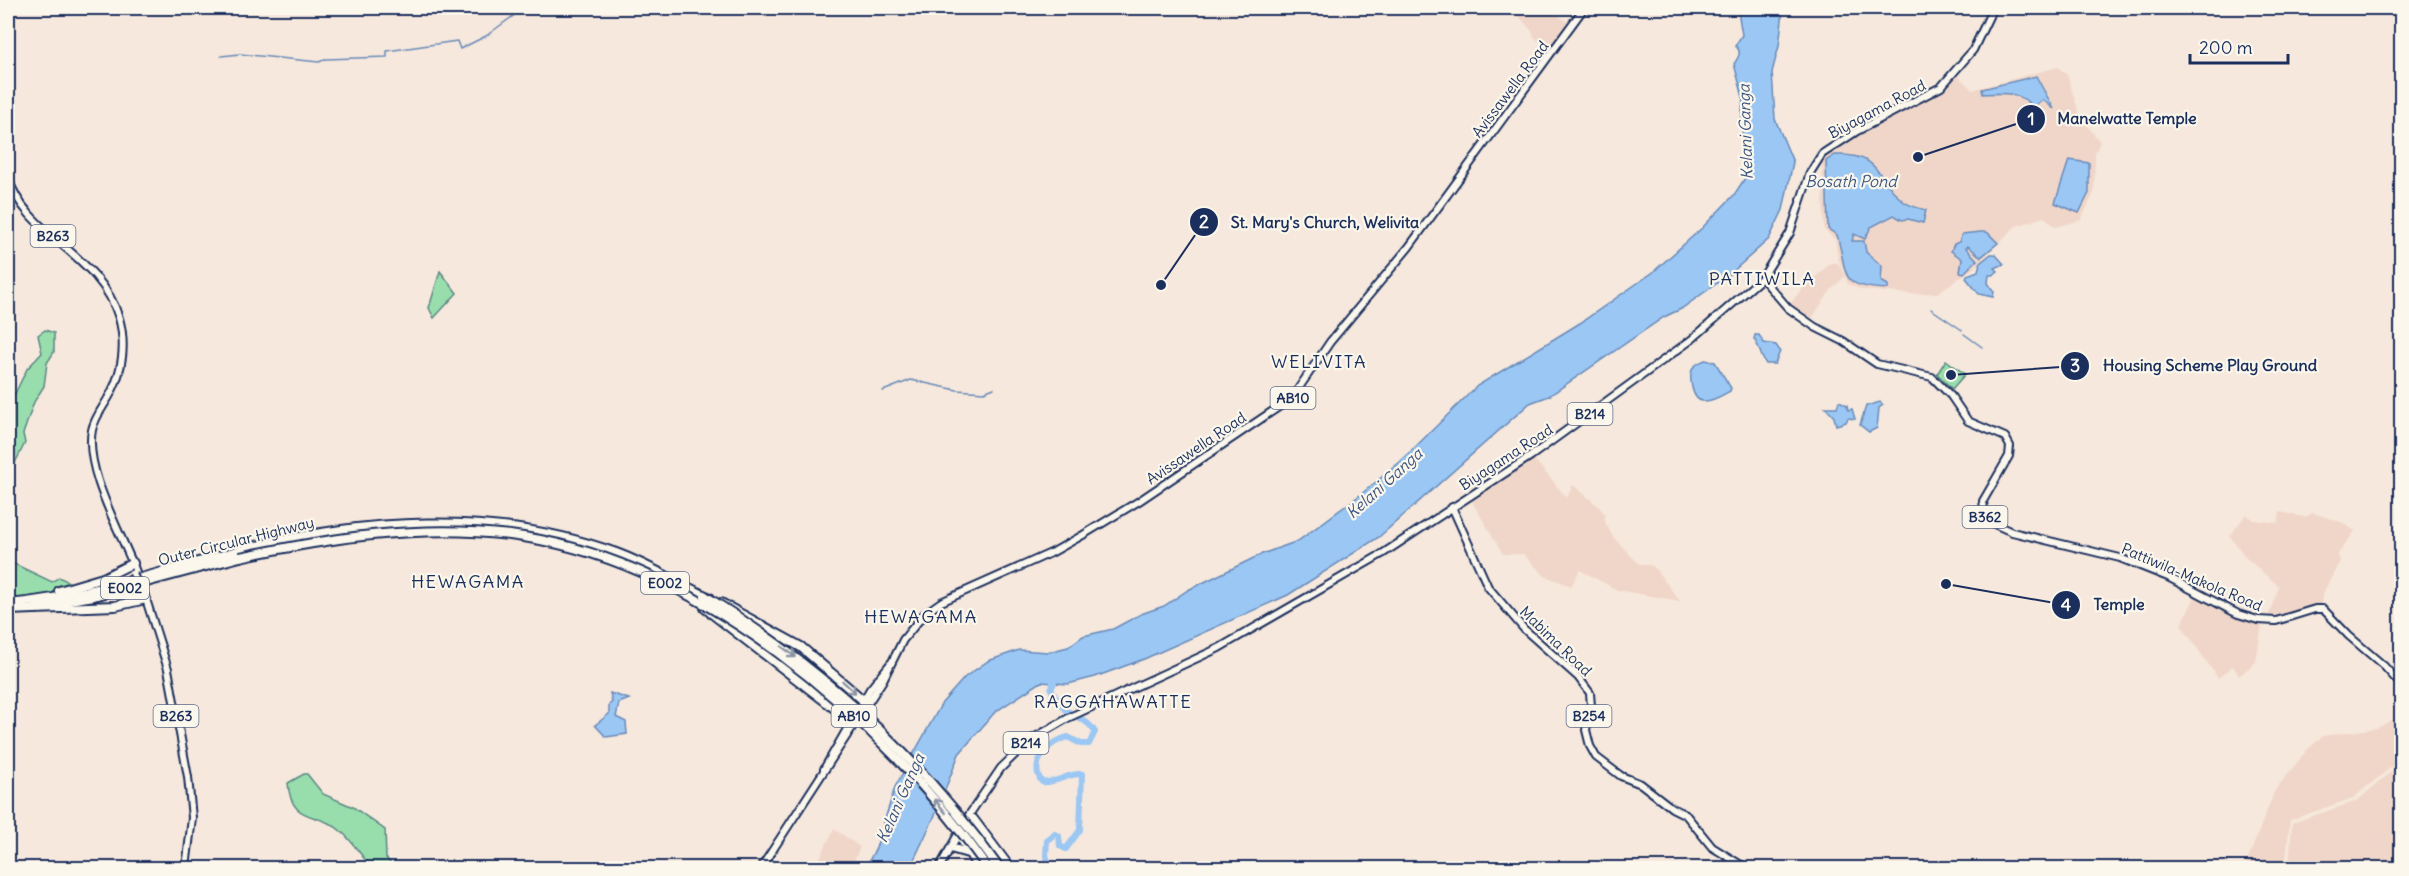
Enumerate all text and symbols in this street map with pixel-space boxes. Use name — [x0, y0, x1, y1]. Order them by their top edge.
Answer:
scale bar — [2190, 27, 2288, 65]
text: 200 m — [2199, 36, 2253, 59]
street label: Avissawella Road — [1467, 37, 1553, 141]
street label: Biyagama Road — [1825, 75, 1929, 143]
water label: Kelani Ganga — [1733, 83, 1757, 180]
callout: Manelwatte Temple — [2016, 102, 2209, 136]
text: 1 — [2027, 107, 2035, 130]
text: Manelwatte Temple — [2057, 108, 2197, 129]
water label: Bosath Pond — [1805, 171, 1899, 191]
callout: St. Mary's Church, Welivita — [1189, 205, 1432, 239]
text: 2 — [1199, 210, 1209, 233]
text: St. Mary's Church, Welivita — [1231, 212, 1419, 233]
road number: B263 — [31, 225, 76, 247]
district label: PATTIWILA — [1709, 267, 1815, 290]
callout: Housing Scheme Play Ground — [2060, 349, 2329, 383]
district label: WELIVITA — [1271, 350, 1367, 373]
text: 3 — [2070, 354, 2080, 377]
text: Housing Scheme Play Ground — [2103, 355, 2318, 376]
road number: AB10 — [1270, 387, 1316, 409]
road number: B214 — [1568, 403, 1612, 425]
street label: Avissawella Road — [1142, 408, 1250, 488]
street label: Biyagama Road — [1456, 420, 1556, 494]
water label: Kelani Ganga — [1342, 443, 1427, 522]
road number: B362 — [1962, 506, 2008, 528]
street label: Outer Circular Highway — [156, 512, 316, 570]
street label: Pattiwila-Makola Road — [2119, 539, 2265, 615]
district label: HEWAGAMA — [411, 570, 525, 593]
road number: E002 — [641, 572, 689, 594]
road number: E002 — [101, 577, 149, 599]
callout: Temple — [2051, 588, 2156, 622]
text: 4 — [2061, 593, 2072, 616]
text: Temple — [2093, 594, 2145, 615]
street label: Mabima Road — [1516, 602, 1596, 680]
district label: HEWAGAMA — [864, 605, 978, 628]
one-way arrow — [780, 646, 796, 658]
one-way arrow — [841, 680, 856, 694]
district label: RAGGAHAWATTE — [1034, 690, 1192, 713]
road number: B263 — [154, 705, 198, 727]
road number: AB10 — [832, 705, 876, 727]
road number: B254 — [1566, 705, 1612, 727]
road number: B214 — [1004, 732, 1048, 754]
water label: Kelani Ganga — [871, 750, 929, 846]
one-way arrow — [933, 799, 947, 814]

